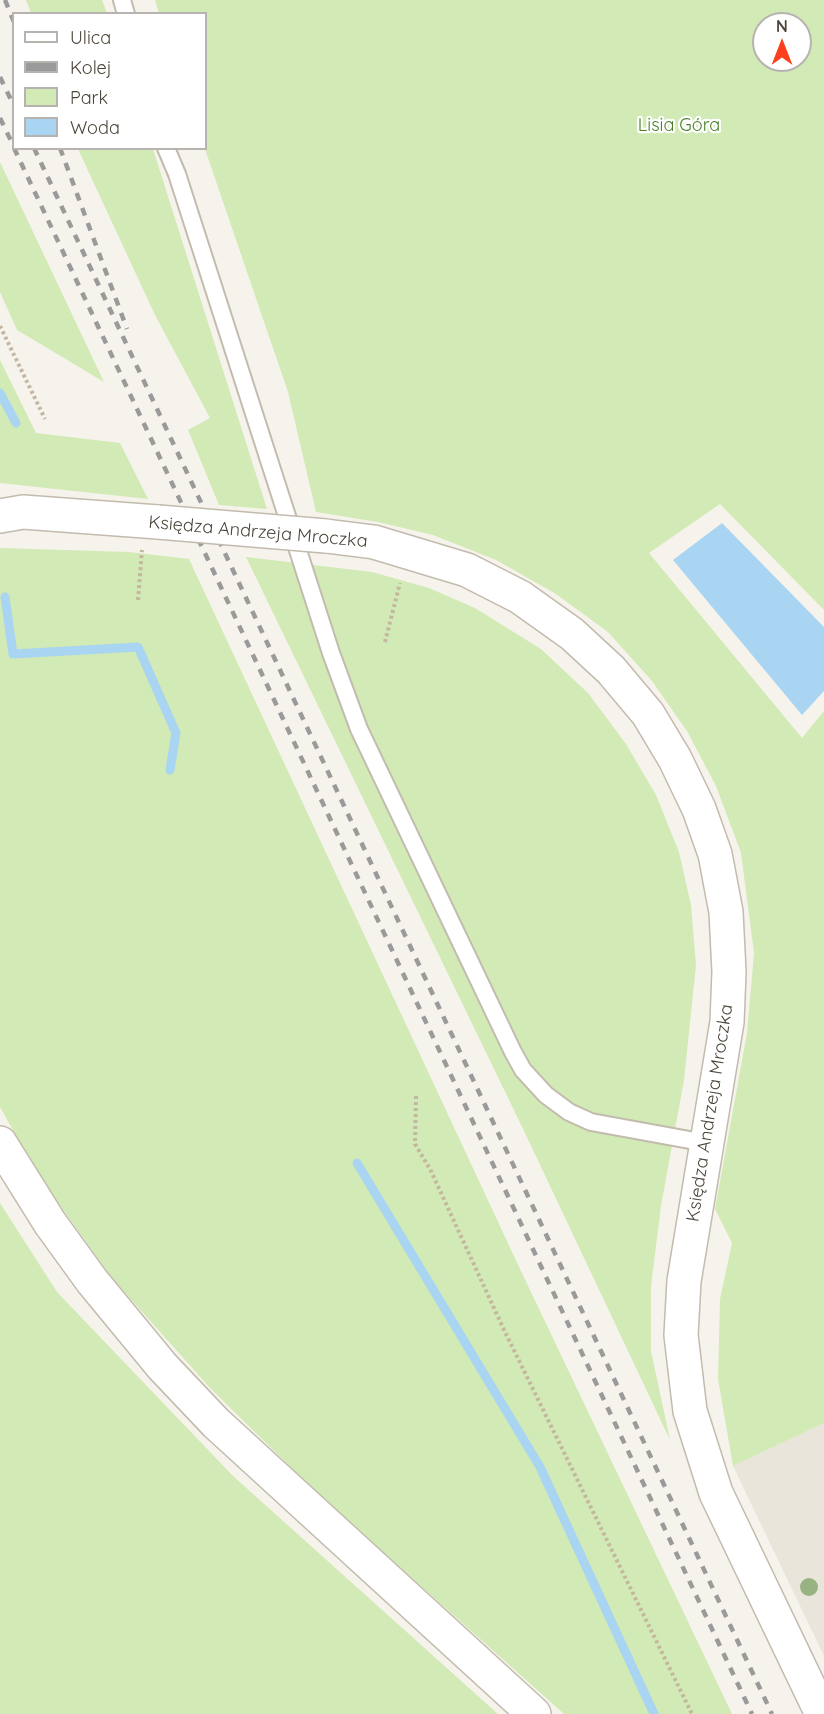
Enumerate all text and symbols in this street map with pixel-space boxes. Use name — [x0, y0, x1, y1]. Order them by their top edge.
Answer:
legend — [12, 12, 207, 150]
north arrow — [752, 12, 812, 72]
text: N — [776, 16, 788, 36]
text: Ulica — [70, 26, 111, 49]
text: Kolej — [70, 56, 112, 79]
text: Park — [70, 86, 108, 109]
park label: Lisia Góra — [638, 115, 720, 137]
text: Woda — [70, 116, 120, 139]
street label: Księdza Andrzeja Mroczka — [148, 512, 368, 552]
street label: Księdza Andrzeja Mroczka — [682, 1003, 738, 1223]

